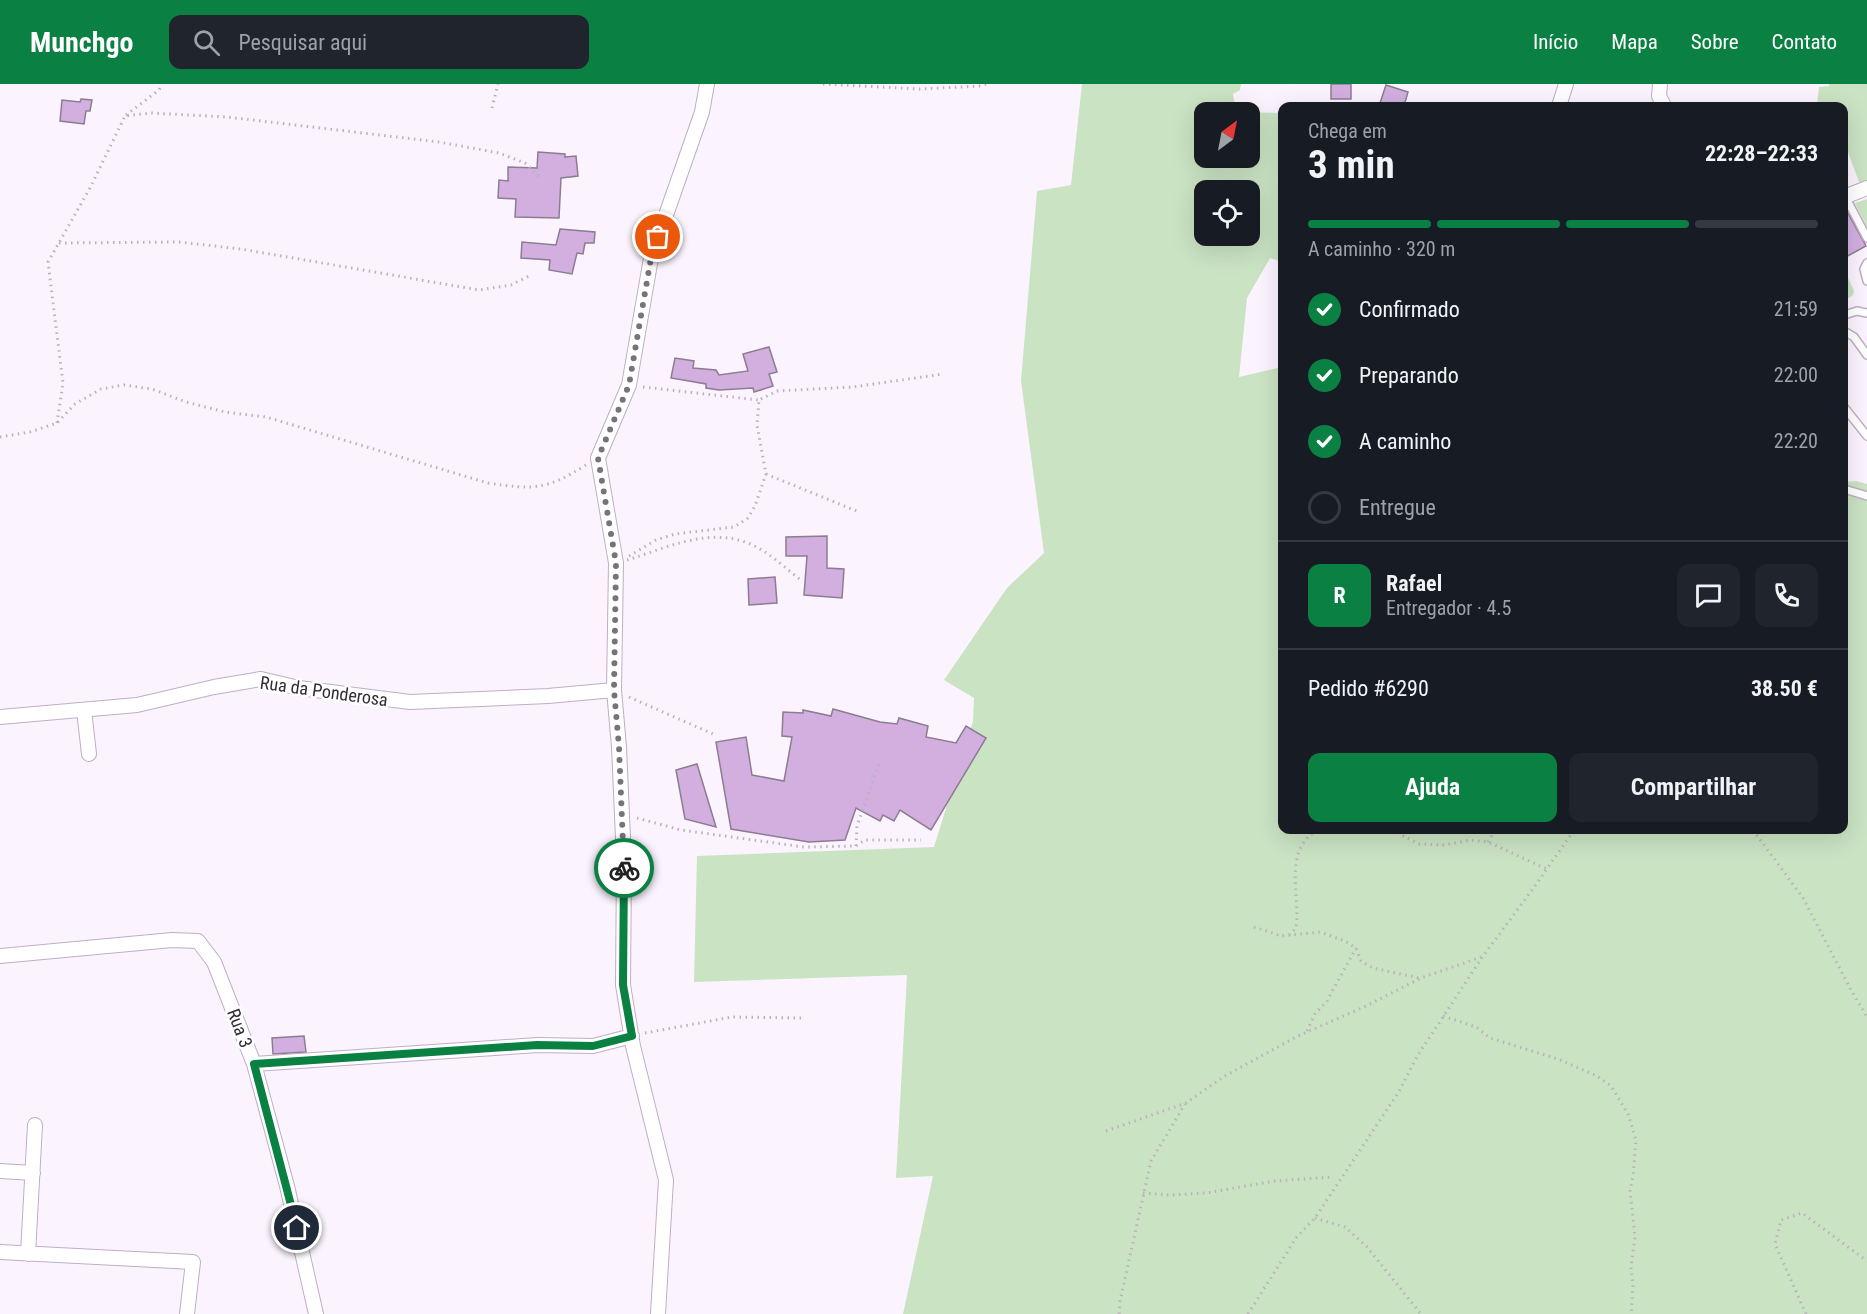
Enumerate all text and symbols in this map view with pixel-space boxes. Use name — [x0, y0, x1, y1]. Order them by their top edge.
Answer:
search box — [169, 15, 589, 69]
text: Munchgo — [30, 26, 133, 59]
icon: search — [190, 26, 223, 59]
text: Pesquisar aqui — [238, 30, 367, 55]
text: Início — [1533, 30, 1578, 54]
text: Mapa — [1611, 30, 1658, 54]
text: Sobre — [1691, 30, 1739, 54]
text: Contato — [1772, 30, 1837, 54]
north arrow — [1194, 102, 1260, 168]
map controls — [1194, 102, 1260, 246]
text: Chega em — [1308, 119, 1387, 143]
text: 22:28–22:33 — [1705, 141, 1818, 166]
text: 3 min — [1308, 142, 1395, 188]
button: locate — [1194, 180, 1260, 246]
pin — [632, 211, 683, 262]
icon: bag — [641, 220, 674, 253]
text: A caminho · 320 m — [1308, 237, 1455, 261]
icon: check — [1308, 293, 1341, 326]
text: Confirmado — [1359, 297, 1460, 322]
text: 21:59 — [1774, 297, 1818, 321]
icon: check — [1308, 359, 1341, 392]
text: Preparando — [1359, 363, 1459, 388]
text: 22:00 — [1774, 363, 1818, 387]
icon: check — [1308, 425, 1341, 458]
text: A caminho — [1359, 429, 1451, 454]
text: 22:20 — [1774, 429, 1818, 453]
text: Entregue — [1359, 495, 1436, 520]
button: chat — [1677, 564, 1740, 627]
button: phone — [1755, 564, 1818, 627]
text: Rafael — [1386, 571, 1442, 596]
text: R — [1333, 583, 1346, 608]
text: Entregador · 4.5 — [1386, 596, 1511, 620]
street label: Rua da Ponderosa — [259, 672, 389, 710]
text: Pedido #6290 — [1308, 676, 1429, 701]
text: 38.50 € — [1751, 676, 1818, 701]
button: Ajuda — [1308, 753, 1557, 822]
button: Compartilhar — [1569, 753, 1818, 822]
courier — [594, 838, 654, 898]
icon: bike — [608, 852, 641, 885]
street label: Rua 3 — [223, 1006, 257, 1050]
pin — [271, 1202, 322, 1253]
icon: home — [280, 1211, 313, 1244]

